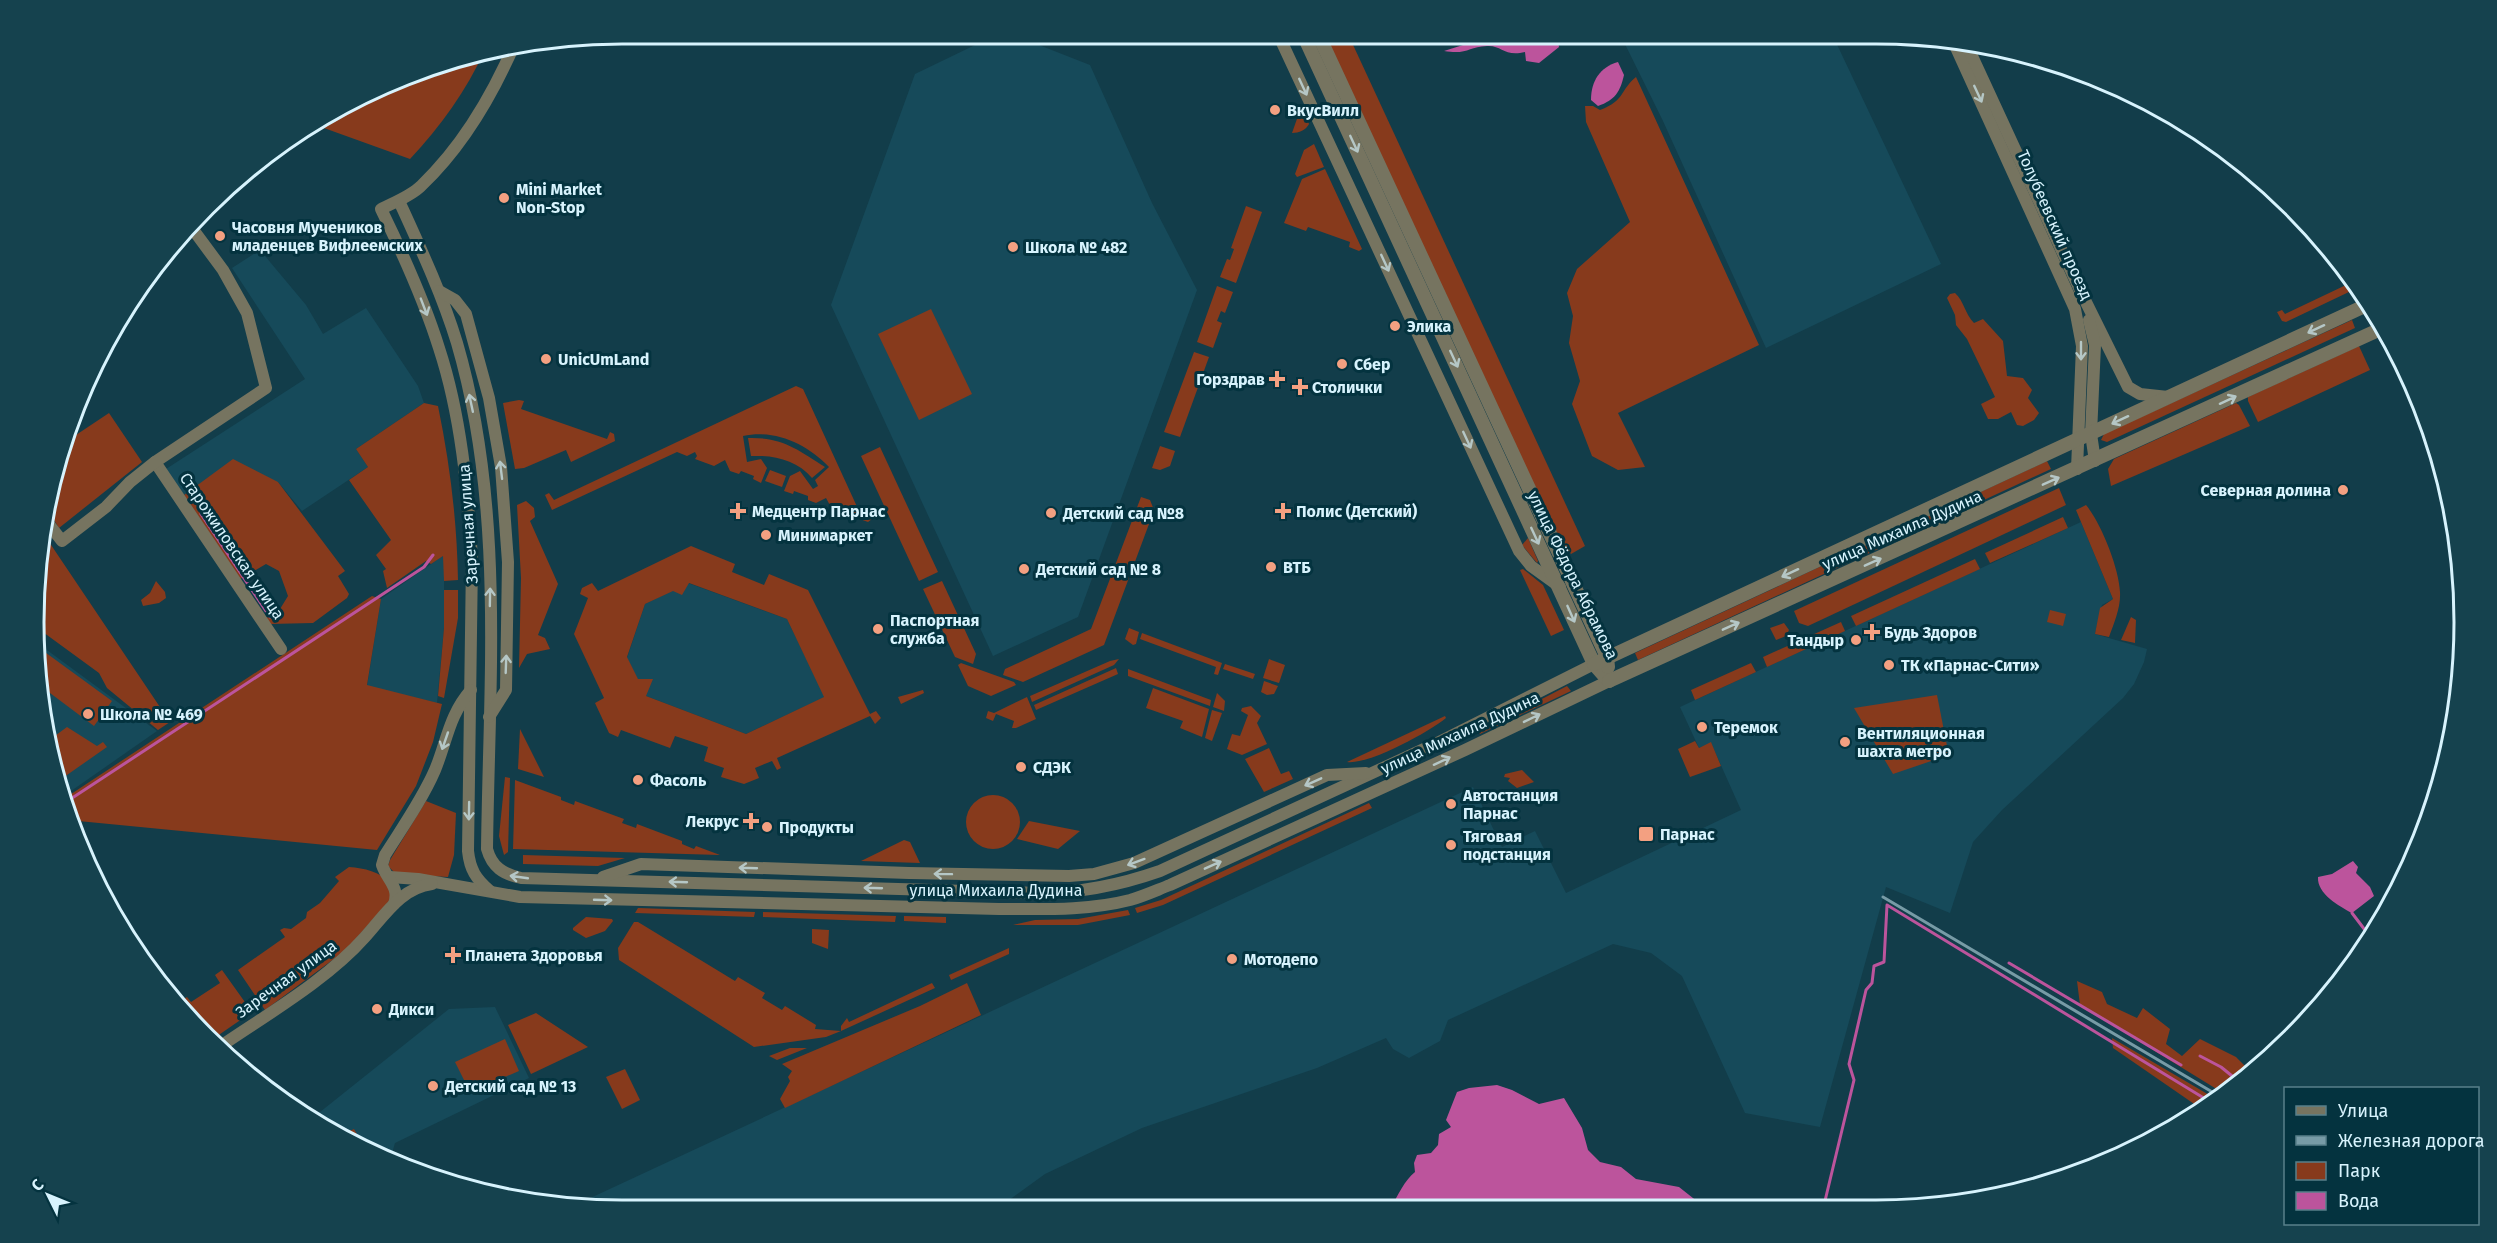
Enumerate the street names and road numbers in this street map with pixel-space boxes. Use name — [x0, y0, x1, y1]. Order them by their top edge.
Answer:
street label: Толубеевский проезд — [2013, 147, 2097, 303]
street label: Заречная улица — [454, 464, 482, 584]
street label: Старожиловская улица — [176, 469, 288, 623]
street label: улица Михаила Дудина — [1819, 486, 1985, 574]
street label: улица Фёдора Абрамова — [1524, 488, 1622, 662]
street label: улица Михаила Дудина — [1378, 688, 1542, 778]
street label: улица Михаила Дудина — [910, 881, 1082, 900]
street label: Заречная улица — [232, 936, 340, 1022]

